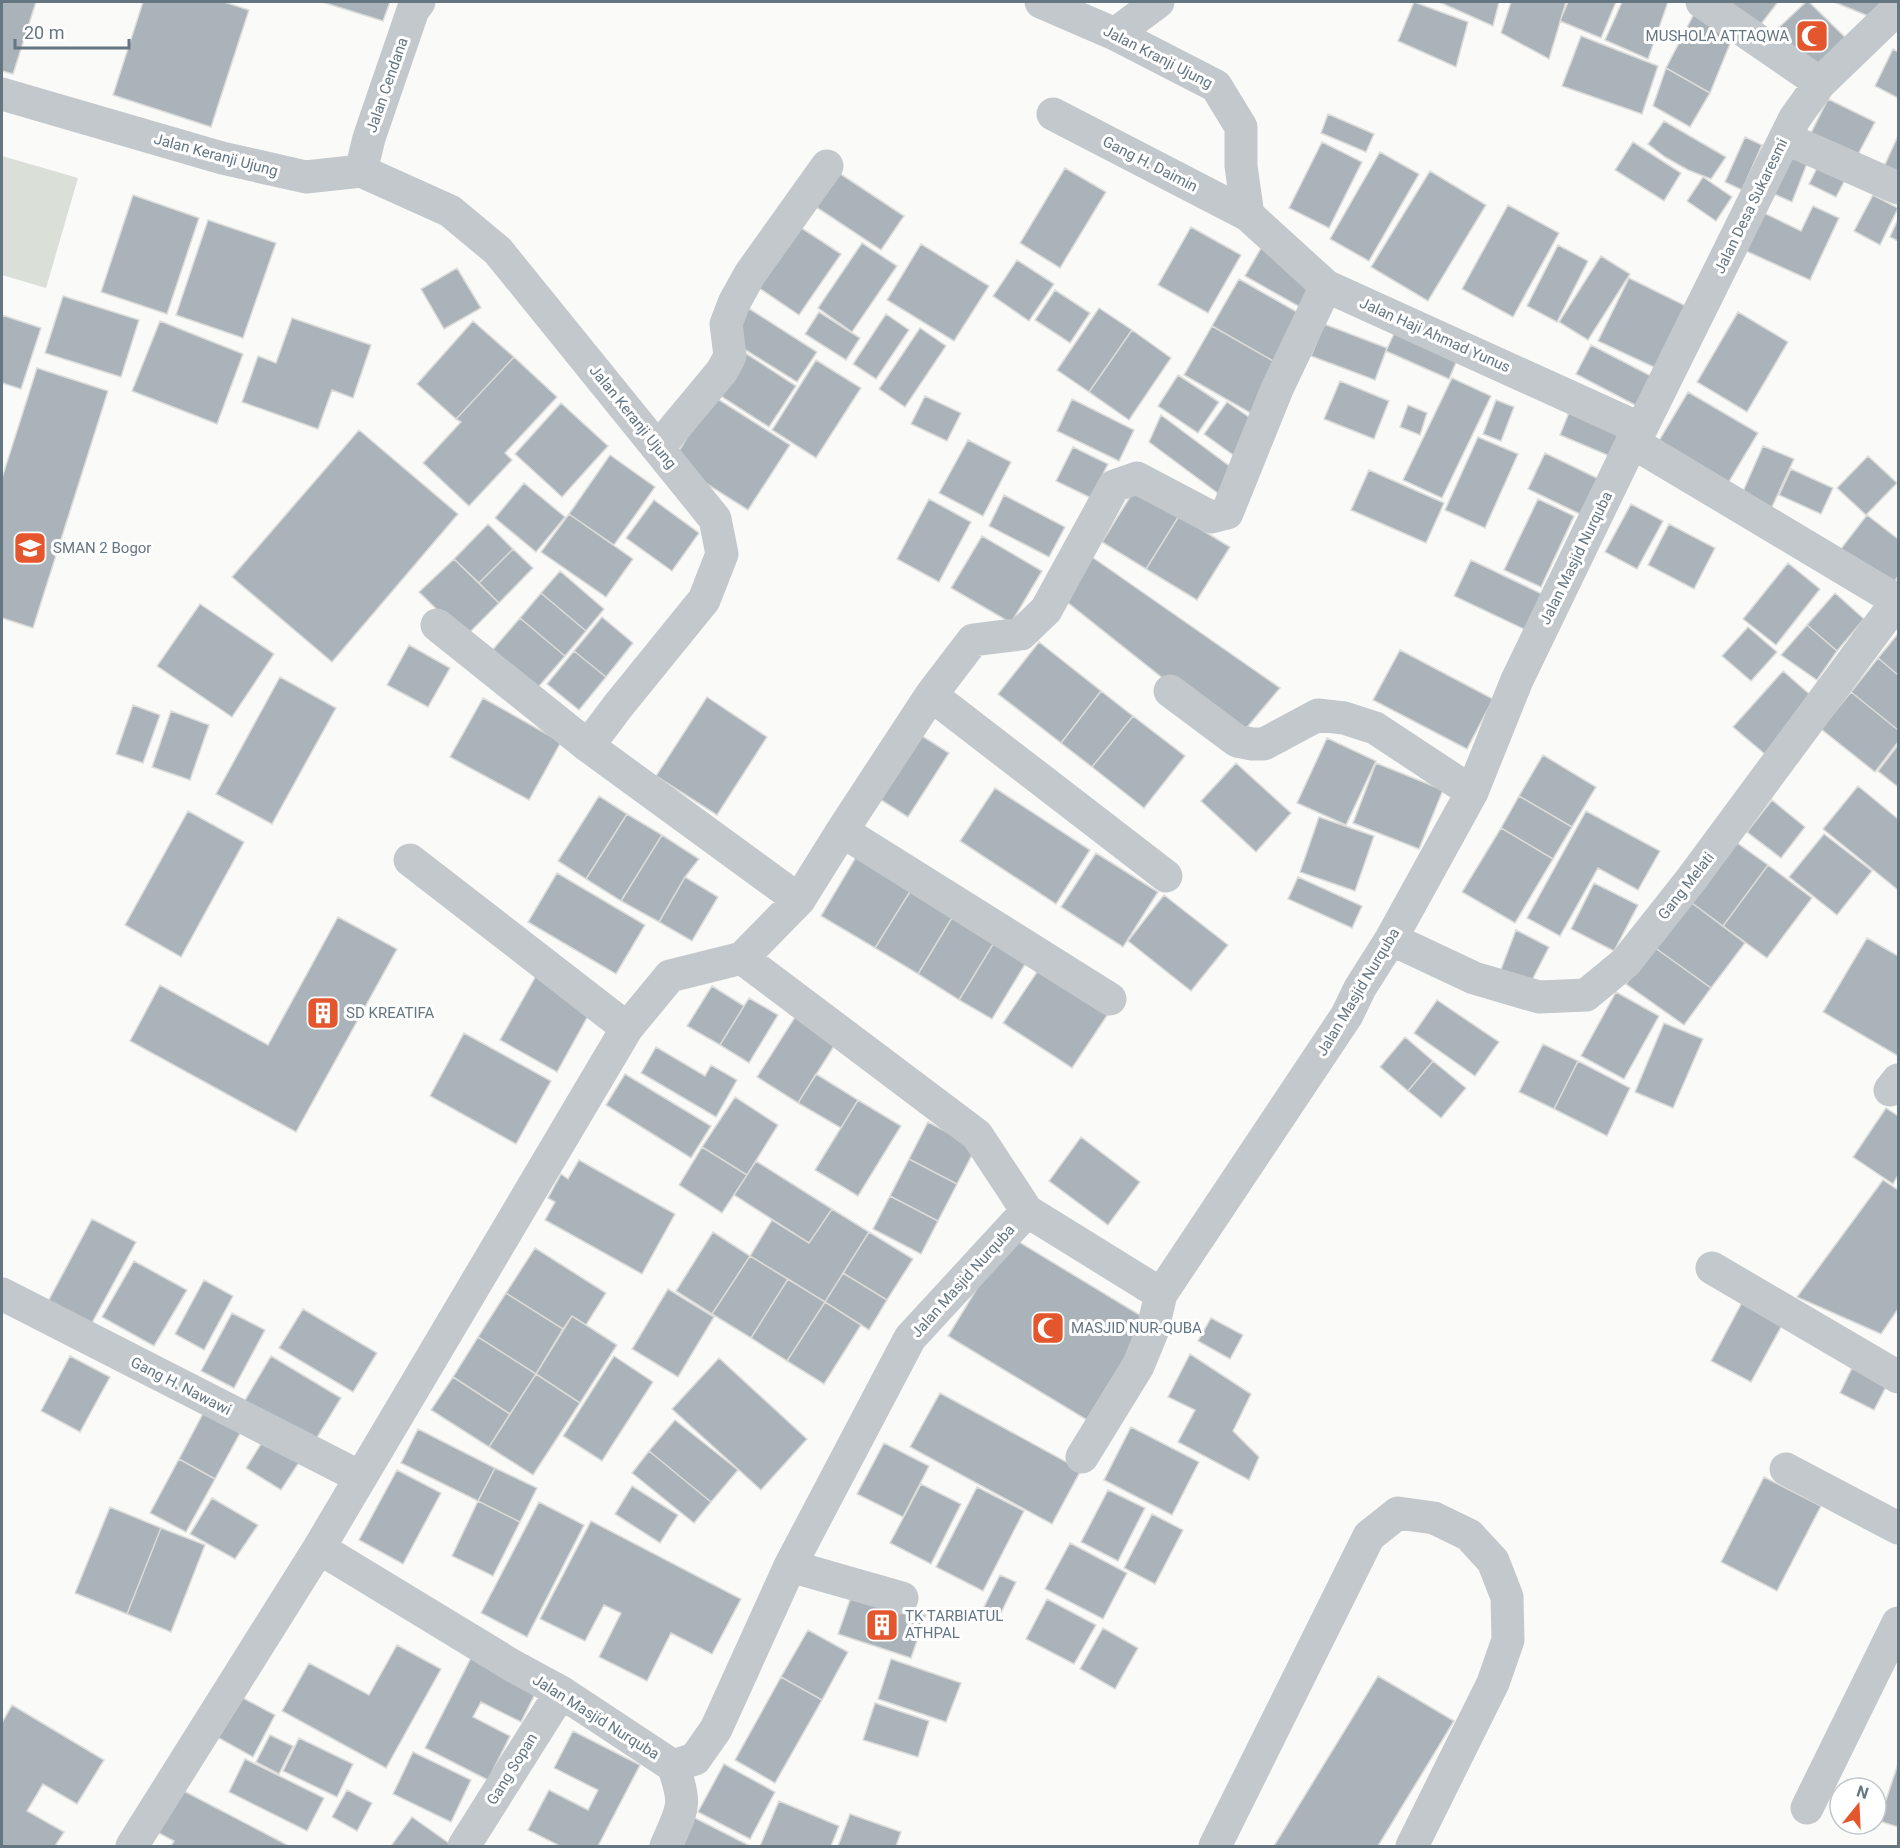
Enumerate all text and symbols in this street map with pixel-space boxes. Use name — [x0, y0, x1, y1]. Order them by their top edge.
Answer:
scale bar — [15, 12, 129, 50]
mosque icon: MUSHOLA ATTAQWA — [1794, 18, 1830, 54]
text: 20 m — [24, 22, 64, 43]
street label: Jalan Kranji Ujung — [1100, 22, 1216, 92]
place label: MUSHOLA ATTAQWA — [1646, 27, 1789, 45]
street label: Jalan Cendana — [362, 35, 412, 135]
street label: Jalan Keranji Ujung — [152, 130, 280, 180]
street label: Gang H. Daimin — [1100, 132, 1200, 196]
street label: Jalan Desa Sukaresmi — [1710, 136, 1792, 276]
street label: Jalan Haji Ahmad Yunus — [1357, 294, 1513, 376]
street label: Jalan Keranji Ujung — [586, 362, 680, 472]
street label: Jalan Masjid Nurquba — [1536, 488, 1616, 628]
school or university icon: SMAN 2 Bogor — [12, 530, 48, 566]
place label: SMAN 2 Bogor — [53, 539, 151, 557]
street label: Gang Melati — [1654, 849, 1718, 923]
street label: Jalan Masjid Nurquba — [1313, 925, 1403, 1059]
building icon: SD KREATIFA — [305, 995, 341, 1031]
place label: SD KREATIFA — [346, 1004, 435, 1022]
street label: Jalan Masjid Nurquba — [907, 1221, 1019, 1341]
mosque icon: MASJID NUR-QUBA — [1030, 1310, 1066, 1346]
place label: MASJID NUR-QUBA — [1071, 1319, 1202, 1337]
street label: Gang H. Nawawi — [128, 1353, 234, 1419]
building icon: TK TARBIATUL ATHPAL — [864, 1607, 900, 1643]
place label: TK TARBIATUL ATHPAL — [905, 1607, 1003, 1642]
street label: Jalan Masjid Nurquba — [529, 1671, 663, 1763]
street label: Gang Sopan — [483, 1730, 541, 1808]
north arrow — [1828, 1776, 1888, 1836]
text: N — [1854, 1781, 1871, 1803]

